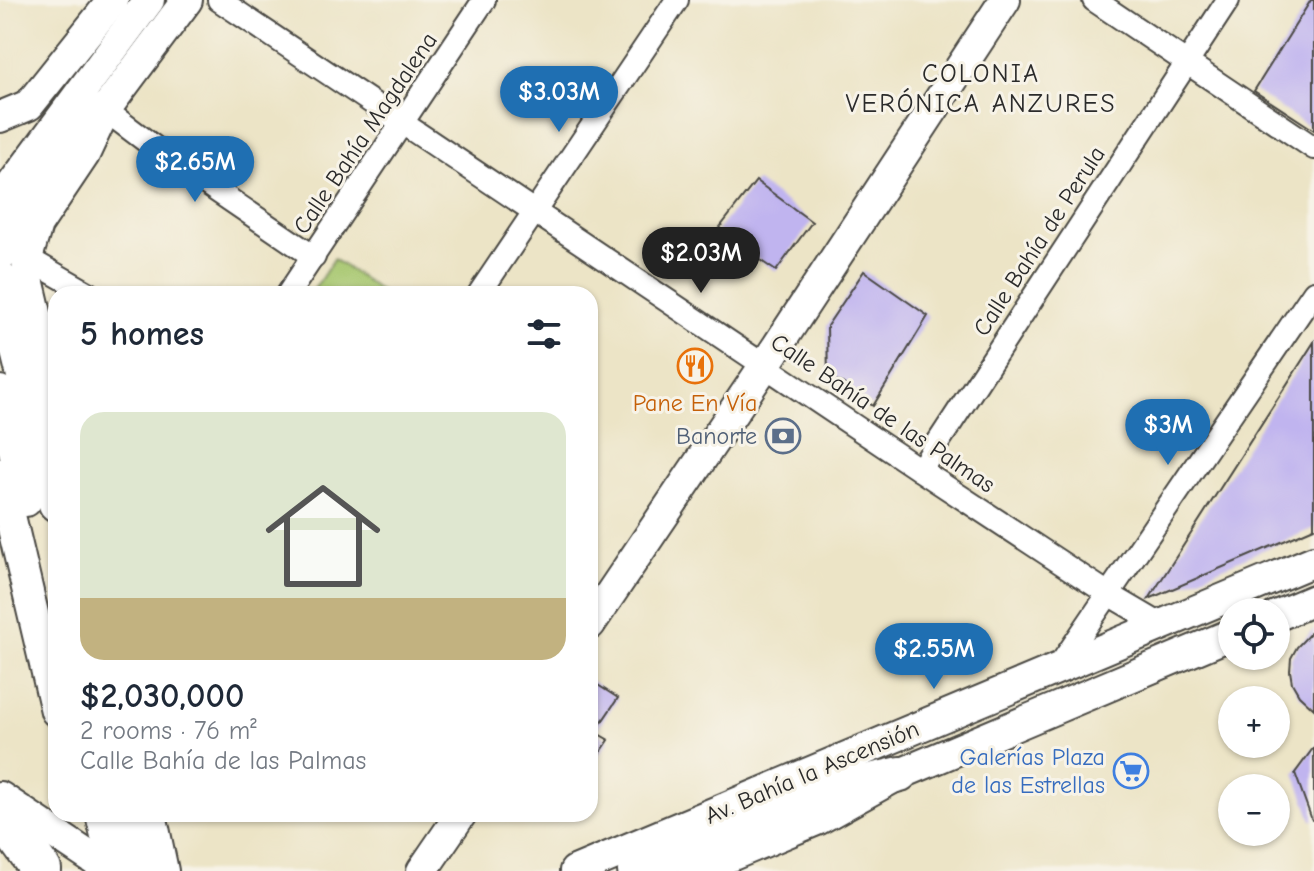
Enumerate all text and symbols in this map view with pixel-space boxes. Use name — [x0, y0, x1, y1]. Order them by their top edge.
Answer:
street label: Calle Bahía Magdalena — [287, 27, 443, 239]
district label: COLONIA VERÓNICA ANZURES — [846, 59, 1116, 119]
pin: $3.03M — [494, 66, 624, 134]
text: $3.03M — [518, 77, 600, 107]
pin: $2.65M — [130, 136, 260, 204]
street label: Calle Bahía de Perula — [967, 141, 1111, 341]
text: $2.65M — [154, 147, 236, 177]
pin: $2.03M — [636, 227, 766, 295]
text: $2.03M — [660, 238, 742, 268]
icon: filters — [522, 312, 566, 356]
text: 5 homes — [80, 314, 204, 354]
street label: Calle Bahía de las Palmas — [766, 327, 1000, 499]
restaurant icon: Pane En Vía — [676, 347, 714, 385]
place label: Pane En Vía — [633, 389, 757, 417]
pin: $3M — [1129, 399, 1207, 467]
text: $3M — [1143, 410, 1193, 440]
bank icon: Banorte — [764, 417, 802, 455]
place label: Banorte — [676, 422, 757, 450]
icon: home — [251, 464, 395, 608]
map controls — [1218, 598, 1290, 846]
button: locate — [1218, 598, 1290, 670]
pin: $2.55M — [869, 623, 999, 691]
text: $2.55M — [893, 634, 975, 664]
text: $2,030,000 — [80, 676, 244, 716]
button: + — [1218, 686, 1290, 758]
street label: Av. Bahía la Ascensión — [701, 714, 923, 830]
text: 2 rooms · 76 m² — [80, 716, 257, 746]
place label: Galerías Plaza de las Estrellas — [951, 743, 1105, 799]
text: Calle Bahía de las Palmas — [80, 746, 366, 776]
supermarket icon: Galerías Plaza de las Estrellas — [1112, 752, 1150, 790]
button: − — [1218, 774, 1290, 846]

